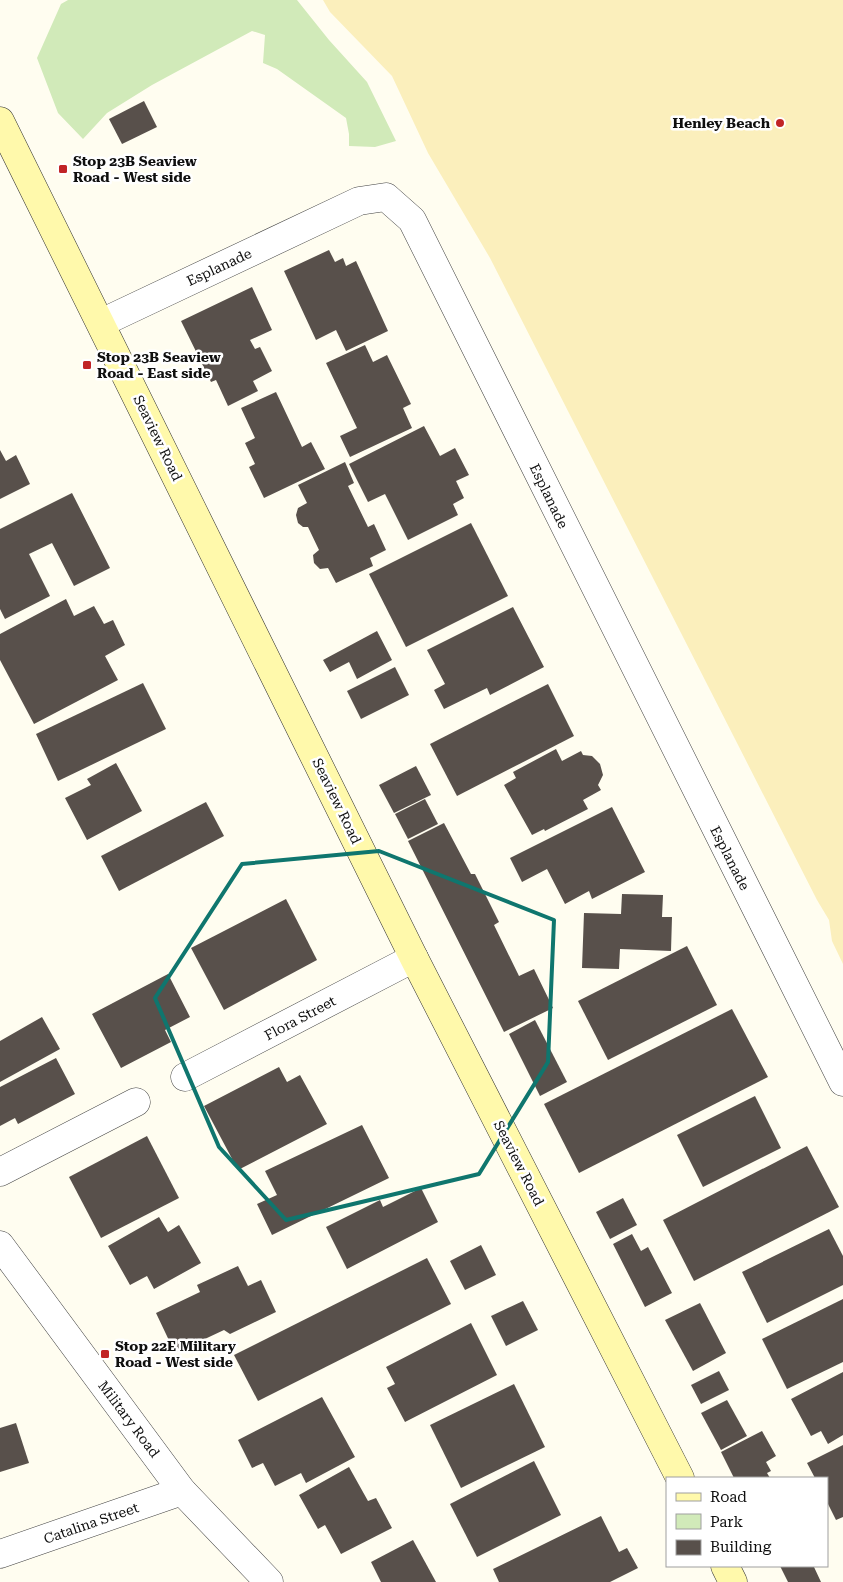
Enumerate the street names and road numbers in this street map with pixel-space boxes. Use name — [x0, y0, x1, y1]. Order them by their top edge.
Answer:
street label: Esplanade — [184, 245, 254, 289]
street label: Seaview Road — [130, 393, 186, 484]
street label: Esplanade — [526, 461, 572, 531]
street label: Seaview Road — [309, 756, 365, 847]
street label: Esplanade — [707, 823, 753, 893]
street label: Flora Street — [262, 993, 338, 1043]
street label: Seaview Road — [491, 1118, 547, 1208]
street label: Military Road — [95, 1378, 163, 1460]
street label: Catalina Street — [41, 1499, 141, 1547]

